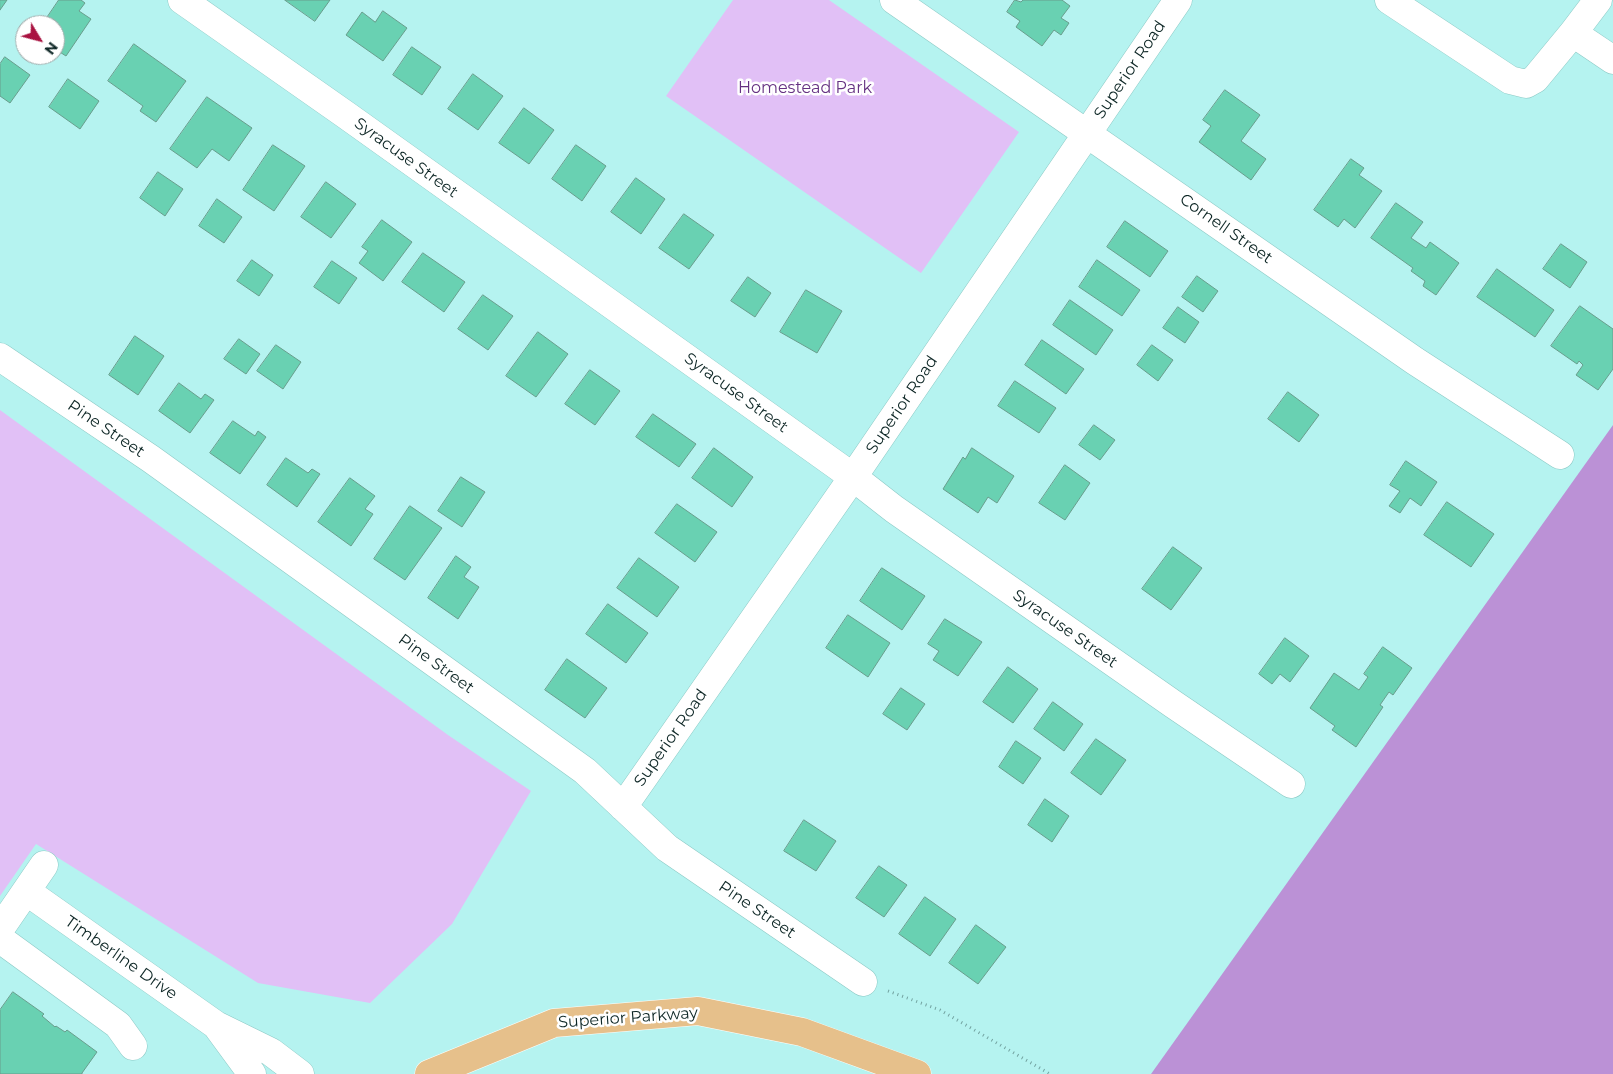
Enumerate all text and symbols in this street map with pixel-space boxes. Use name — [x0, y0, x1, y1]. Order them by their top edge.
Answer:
north arrow — [15, 15, 65, 65]
street label: Superior Road — [1090, 17, 1170, 123]
text: N — [41, 38, 62, 58]
park label: Homestead Park — [738, 78, 872, 98]
street label: Syracuse Street — [350, 114, 462, 202]
street label: Cornell Street — [1176, 190, 1276, 268]
street label: Syracuse Street — [680, 349, 792, 437]
street label: Superior Road — [862, 352, 942, 458]
street label: Pine Street — [64, 396, 148, 462]
street label: Syracuse Street — [1009, 586, 1121, 672]
street label: Pine Street — [394, 630, 478, 698]
street label: Superior Road — [630, 686, 712, 790]
street label: Pine Street — [715, 877, 799, 943]
street label: Timberline Drive — [61, 912, 181, 1004]
street label: Superior Parkway — [557, 1004, 699, 1032]

